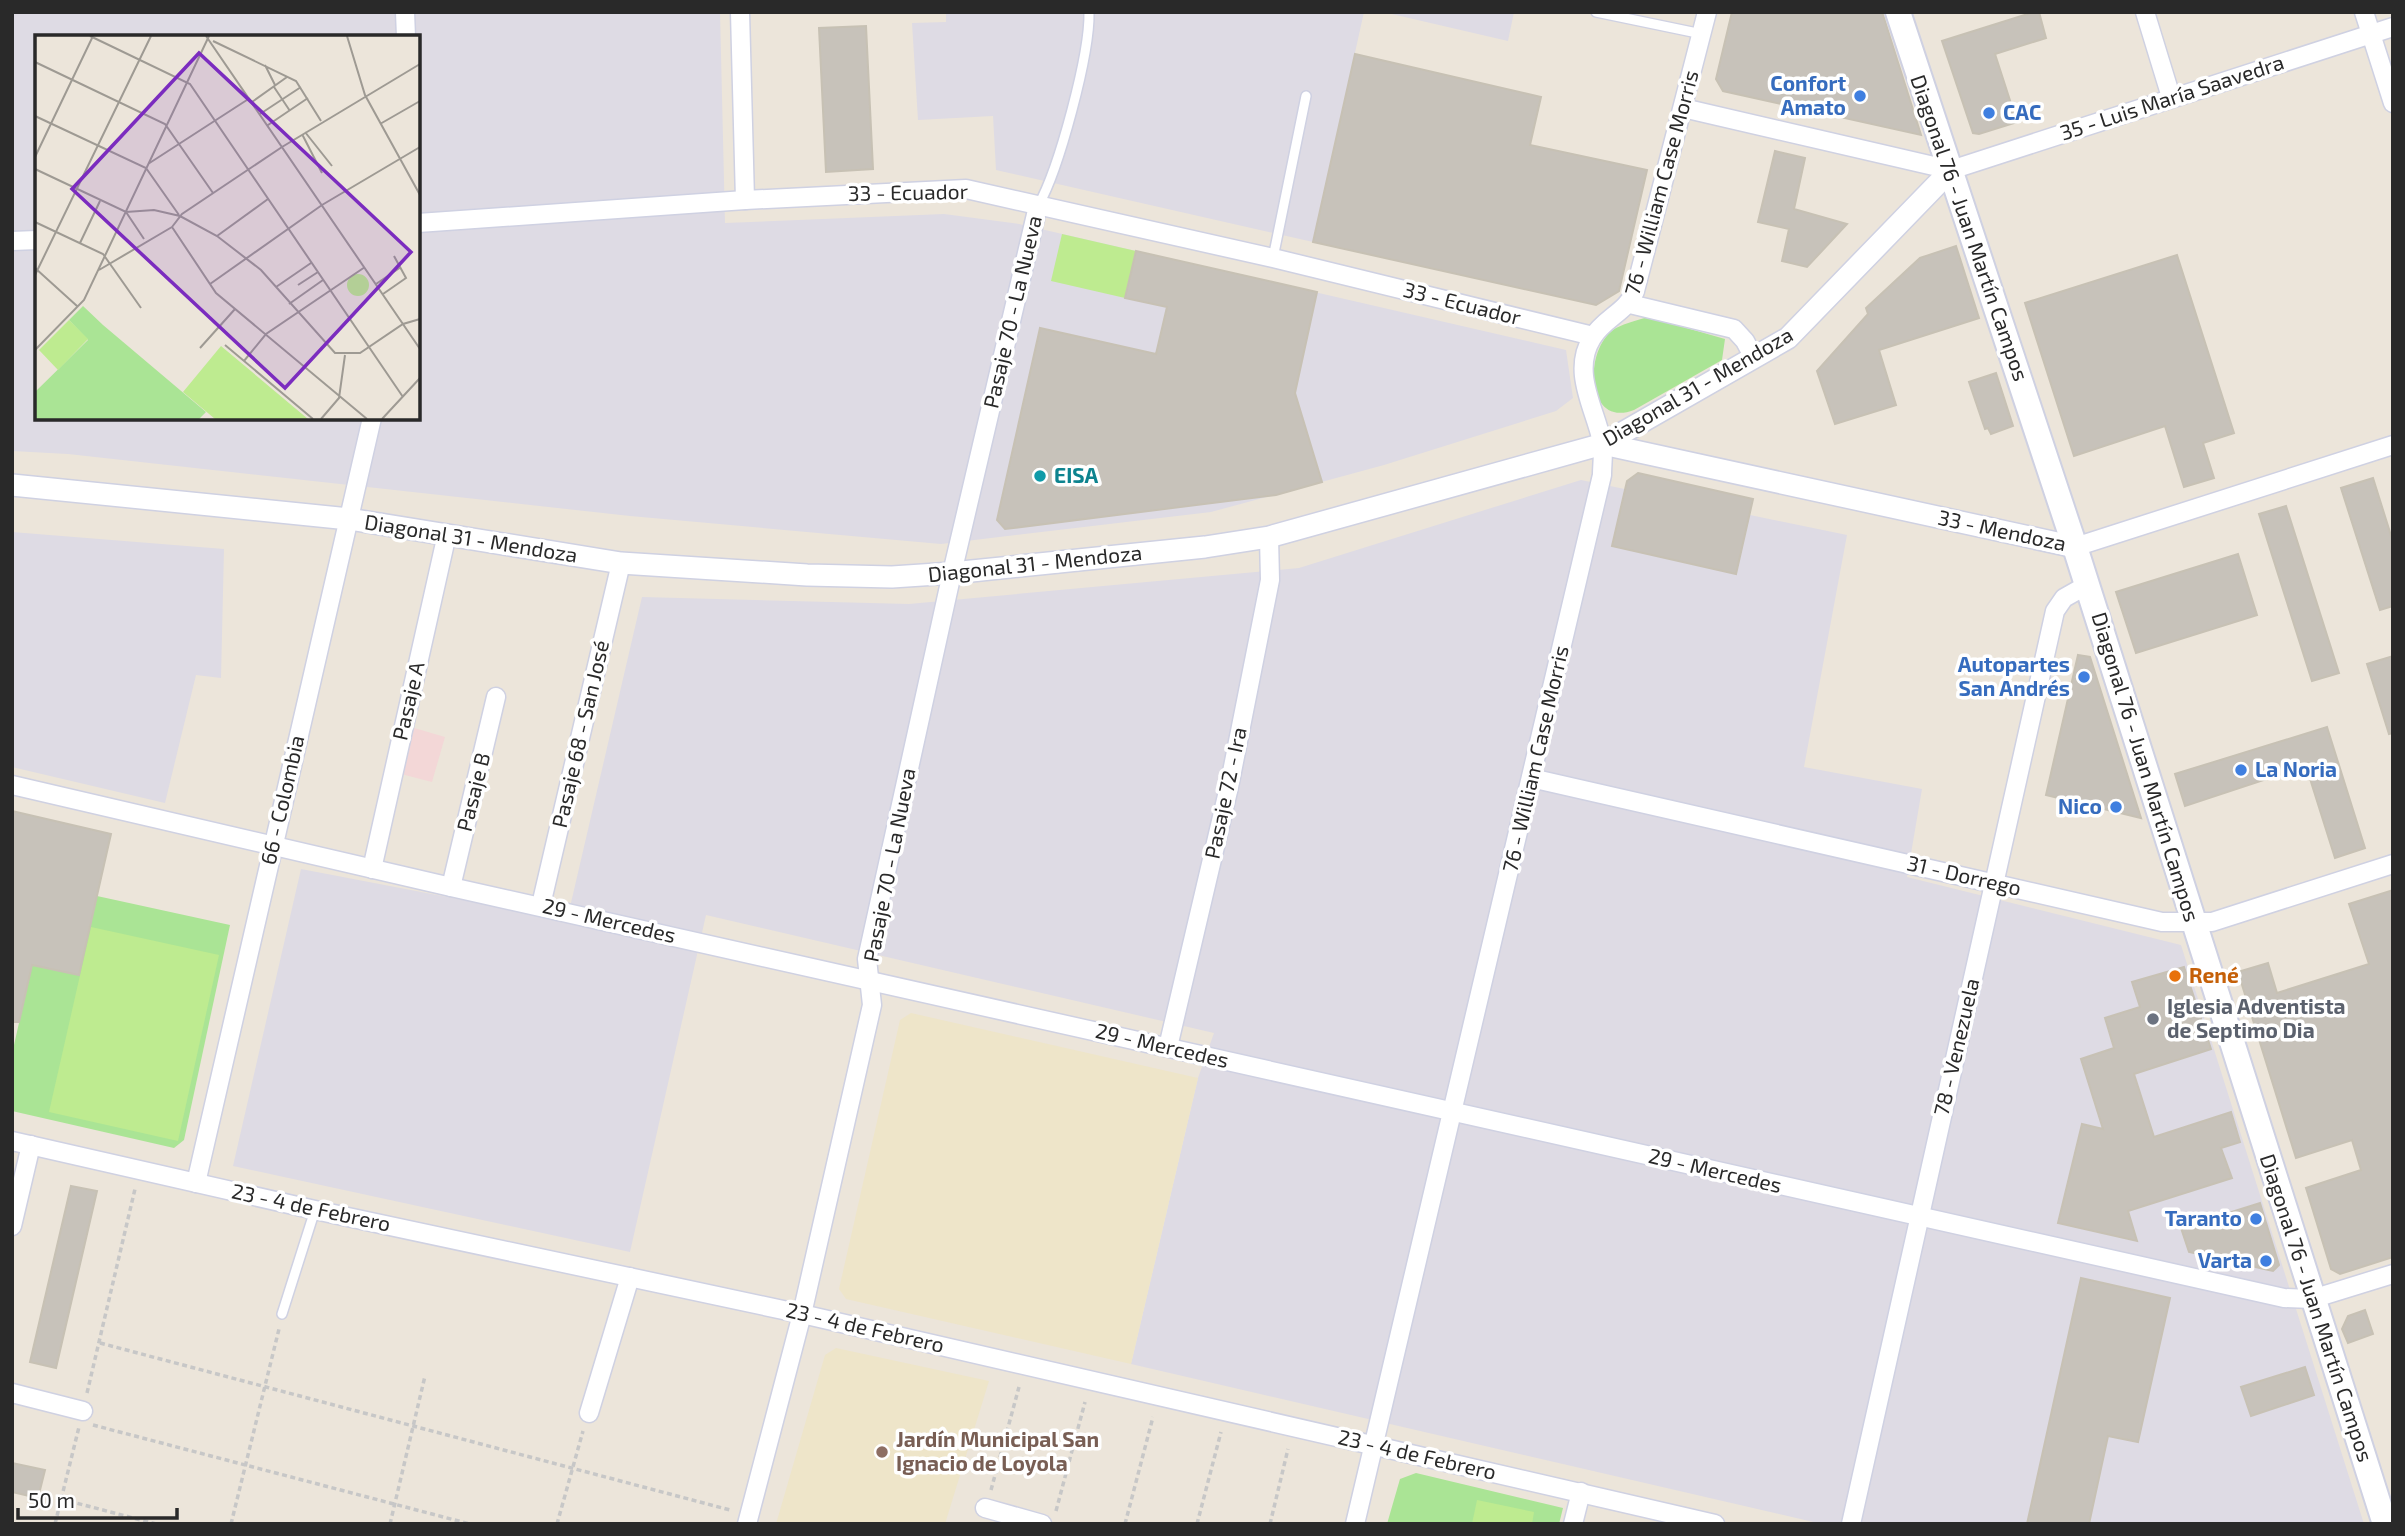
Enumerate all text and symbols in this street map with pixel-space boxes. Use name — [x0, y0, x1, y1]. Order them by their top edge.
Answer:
inset map — [35, 35, 420, 420]
street label: 35 - Luis María Saavedra — [2056, 49, 2287, 145]
street label: 76 - William Case Morris — [1618, 67, 1703, 298]
place label: Confort Amato — [1770, 70, 1846, 119]
street label: Diagonal 76 - Juan Martín Campos — [1906, 71, 2035, 384]
marker: Confort Amato — [1852, 88, 1868, 104]
place label: CAC — [2003, 99, 2041, 124]
marker: CAC — [1981, 105, 1997, 121]
street label: 33 - Ecuador — [848, 178, 969, 205]
street label: Pasaje 70 - La Nueva — [977, 213, 1047, 411]
street label: 33 - Ecuador — [1401, 276, 1524, 329]
street label: Diagonal 31 - Mendoza — [1598, 321, 1797, 450]
place label: EISA — [1054, 462, 1099, 487]
marker: EISA — [1032, 468, 1048, 484]
street label: 33 - Mendoza — [1936, 504, 2069, 555]
street label: Diagonal 31 - Mendoza — [363, 508, 580, 567]
street label: Diagonal 31 - Mendoza — [926, 539, 1143, 586]
street label: Diagonal 76 - Juan Martín Campos — [2087, 609, 2205, 924]
street label: Pasaje 68 - San José — [546, 638, 614, 830]
street label: 76 - William Case Morris — [1496, 643, 1573, 874]
place label: Autopartes San Andrés — [1958, 651, 2070, 700]
street label: Pasaje A — [386, 659, 430, 743]
marker: Autopartes San Andrés — [2076, 669, 2092, 685]
street label: Pasaje 72 - Ira — [1198, 725, 1252, 861]
street label: 66 - Colombia — [255, 733, 309, 867]
street label: Pasaje B — [451, 750, 495, 834]
place label: La Noria — [2255, 756, 2337, 781]
marker: La Noria — [2233, 762, 2249, 778]
street label: Pasaje 70 - La Nueva — [857, 766, 921, 964]
place label: Nico — [2058, 793, 2102, 818]
marker: Nico — [2108, 799, 2124, 815]
street label: 31 - Dorrego — [1905, 849, 2024, 900]
street label: 29 - Mercedes — [540, 892, 678, 947]
place label: René — [2189, 962, 2239, 987]
marker: René — [2167, 968, 2183, 984]
street label: 78 - Venezuela — [1928, 976, 1983, 1118]
place label: Iglesia Adventista de Septimo Dia — [2167, 993, 2346, 1042]
marker: Iglesia Adventista de Septimo Dia — [2145, 1011, 2161, 1027]
street label: 29 - Mercedes — [1093, 1017, 1231, 1072]
street label: 29 - Mercedes — [1646, 1142, 1784, 1197]
street label: Diagonal 76 - Juan Martín Campos — [2256, 1150, 2379, 1465]
street label: 23 - 4 de Febrero — [230, 1178, 393, 1236]
place label: Taranto — [2165, 1205, 2242, 1230]
marker: Taranto — [2248, 1211, 2264, 1227]
place label: Varta — [2198, 1247, 2252, 1272]
marker: Varta — [2258, 1253, 2274, 1269]
street label: 23 - 4 de Febrero — [784, 1296, 947, 1357]
street label: 23 - 4 de Febrero — [1336, 1423, 1499, 1484]
place label: Jardín Municipal San Ignacio de Loyola — [896, 1426, 1099, 1476]
marker: Jardín Municipal San Ignacio de Loyola — [874, 1444, 890, 1460]
scale bar — [18, 1476, 177, 1520]
text: 50 m — [28, 1487, 75, 1512]

